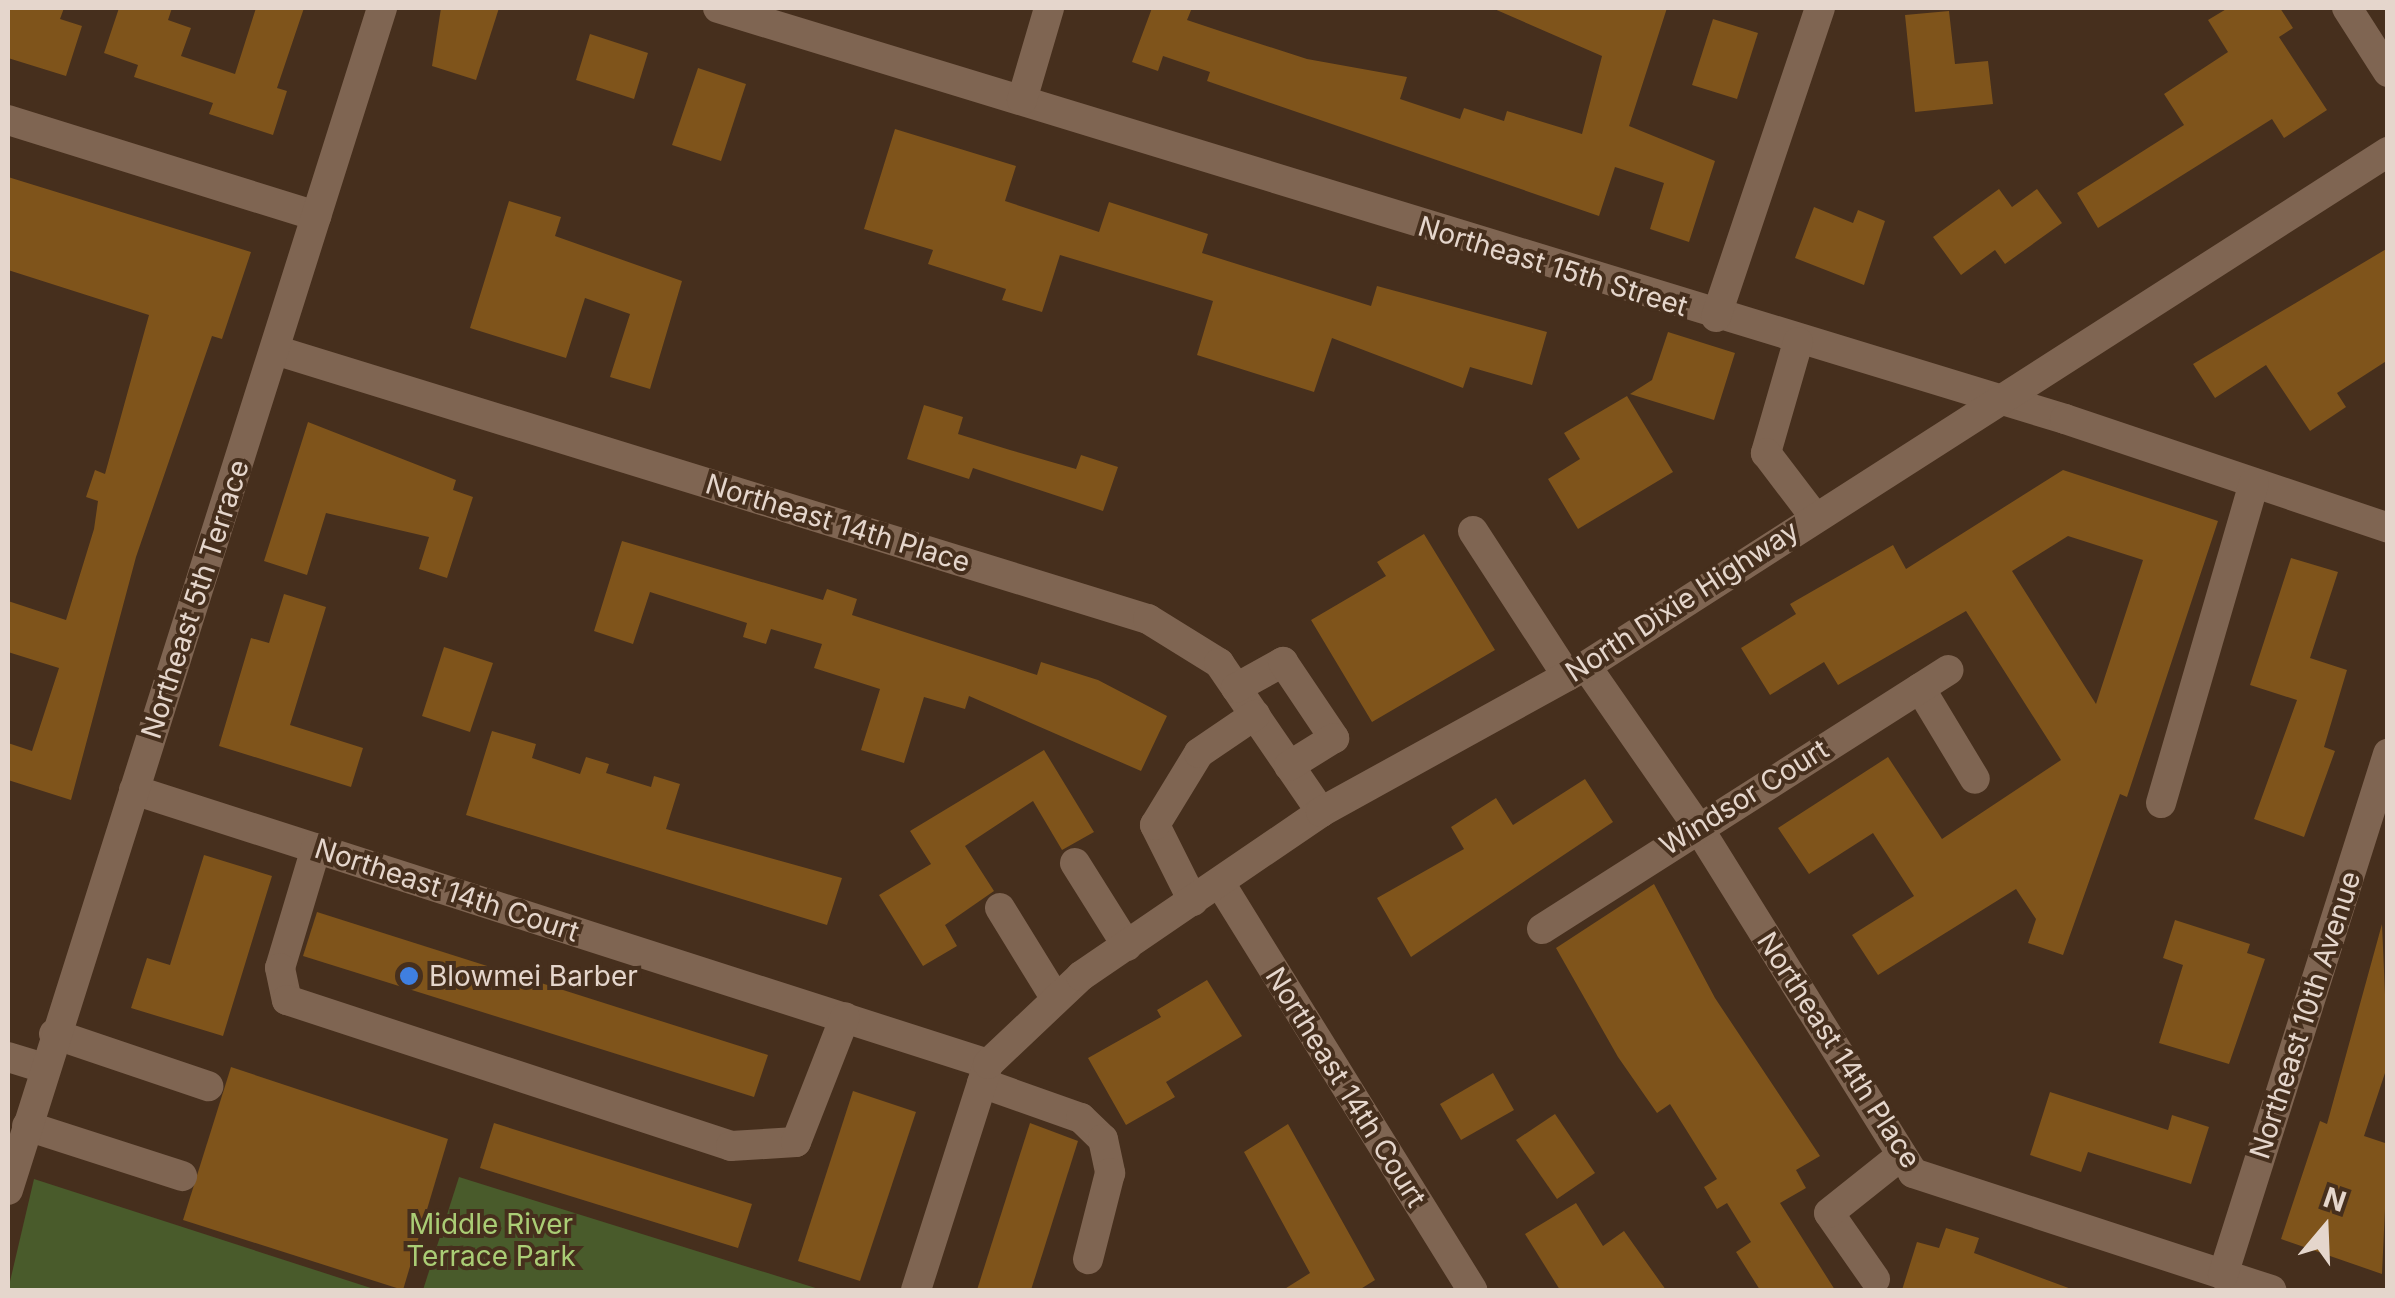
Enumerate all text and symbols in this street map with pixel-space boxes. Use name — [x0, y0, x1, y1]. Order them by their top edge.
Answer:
street label: Northeast 15th Street — [1414, 209, 1692, 323]
street label: Northeast 5th Terrace — [134, 455, 256, 743]
street label: Northeast 14th Place — [702, 467, 974, 579]
street label: North Dixie Highway — [1559, 513, 1805, 689]
street label: Windsor Court — [1654, 732, 1834, 862]
street label: Northeast 14th Court — [311, 831, 583, 949]
street label: Northeast 10th Avenue — [2243, 867, 2367, 1163]
street label: Northeast 14th Place — [1750, 926, 1928, 1174]
place label: Blowmei Barber — [429, 959, 638, 993]
street label: Northeast 14th Court — [1259, 961, 1433, 1213]
marker: Blowmei Barber — [398, 965, 420, 987]
north arrow — [2275, 1178, 2375, 1278]
text: N — [2319, 1180, 2350, 1219]
park label: Middle River Terrace Park — [406, 1207, 576, 1273]

